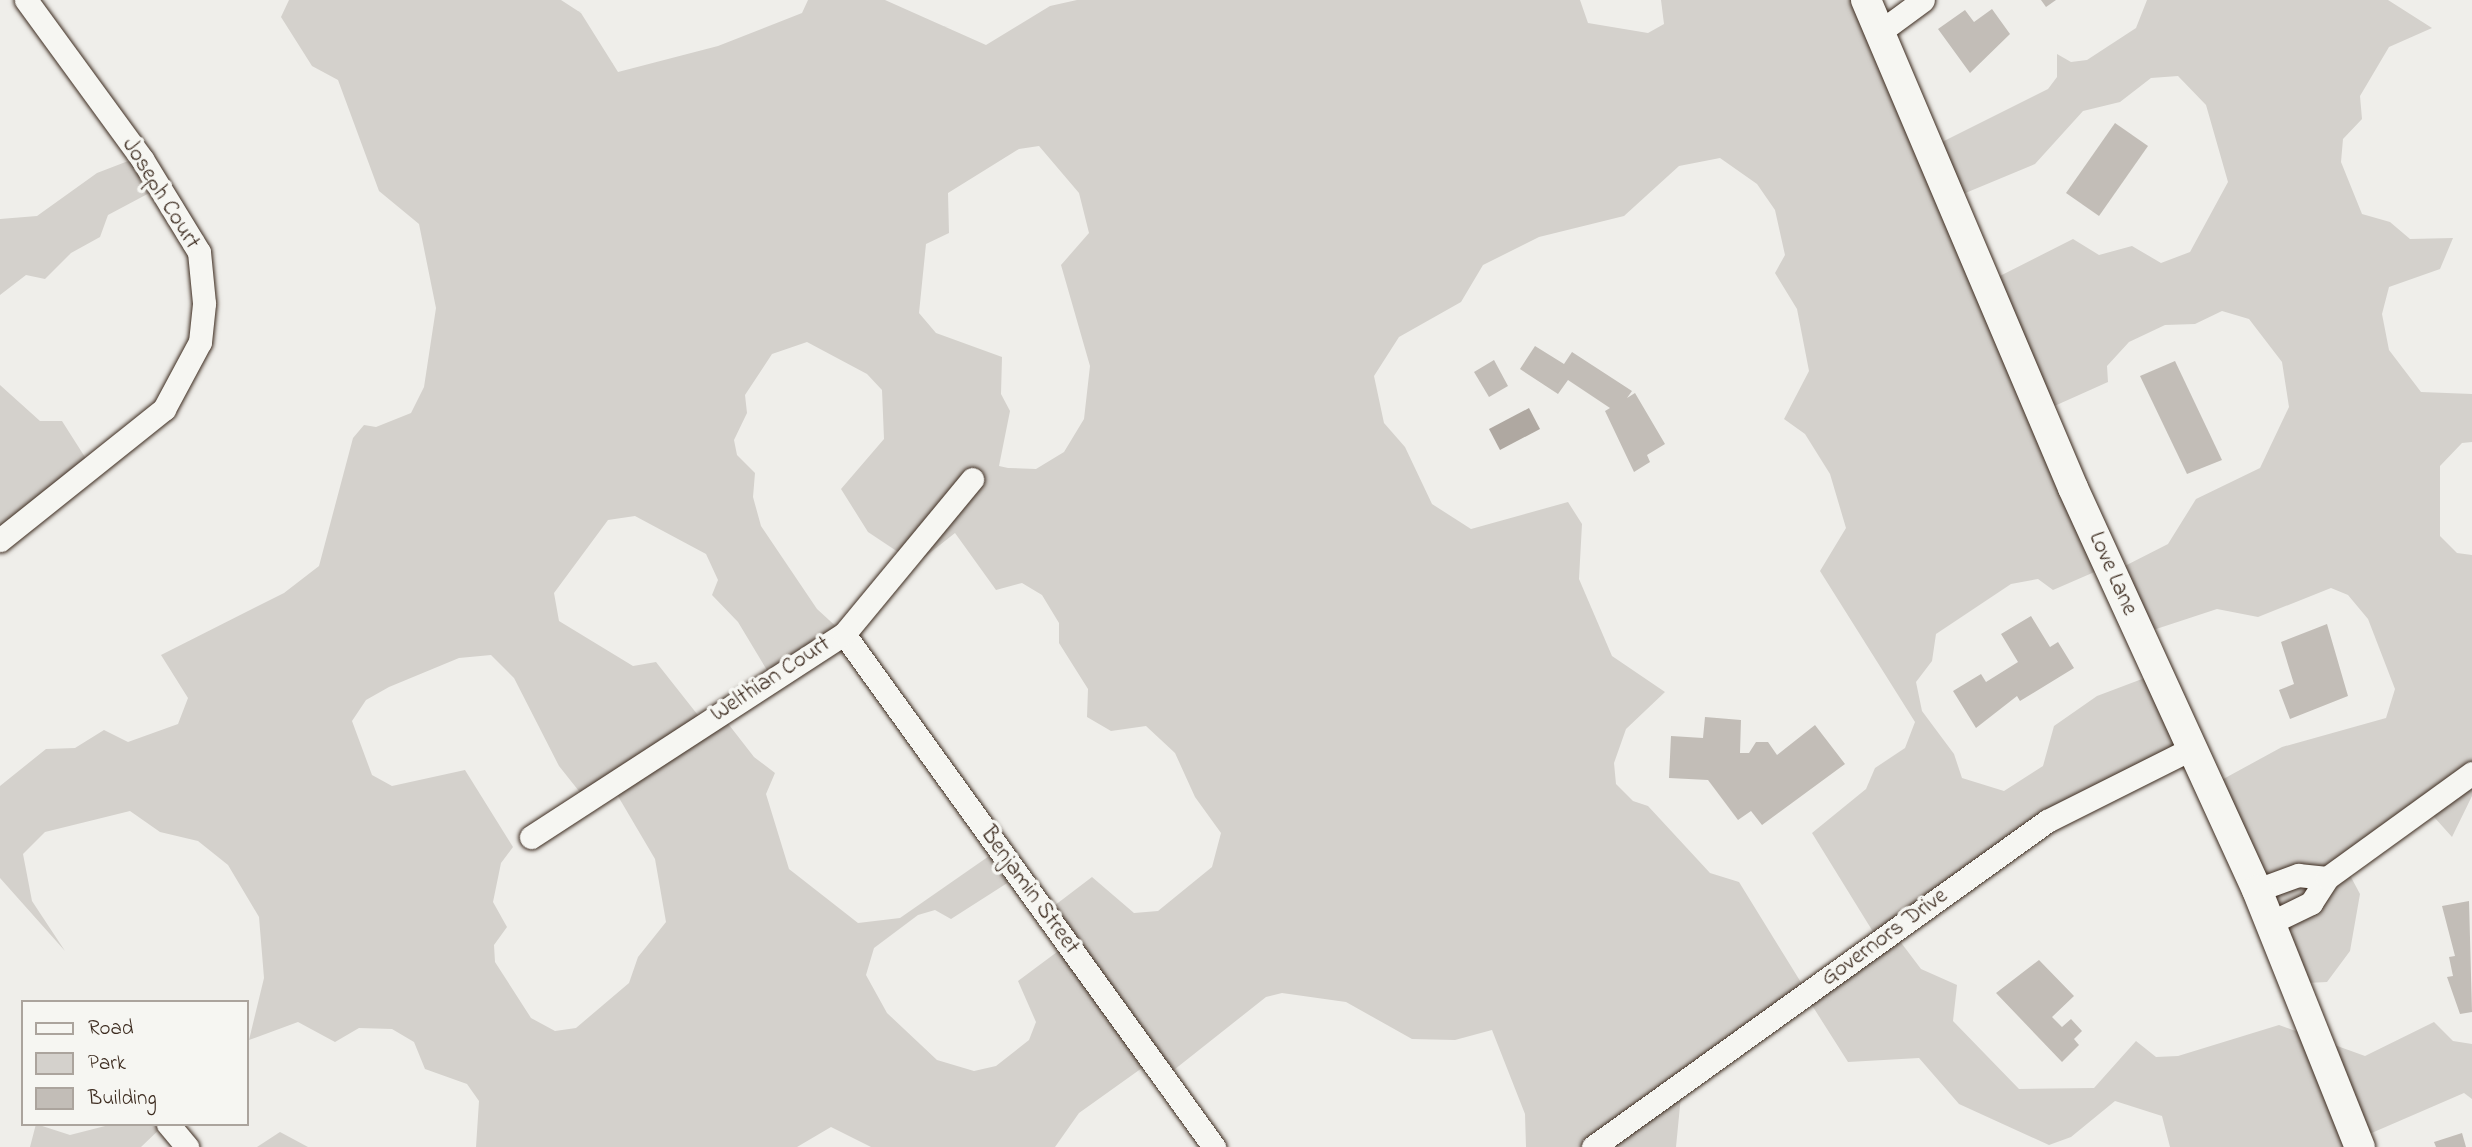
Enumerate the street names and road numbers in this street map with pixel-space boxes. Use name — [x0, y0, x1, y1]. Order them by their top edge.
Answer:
street label: Joseph Court — [115, 133, 205, 255]
street label: Love Lane — [2081, 528, 2143, 620]
street label: Welthian Court — [706, 631, 836, 729]
street label: Benjamin Street — [973, 822, 1085, 960]
street label: Governors Drive — [1816, 883, 1954, 993]

